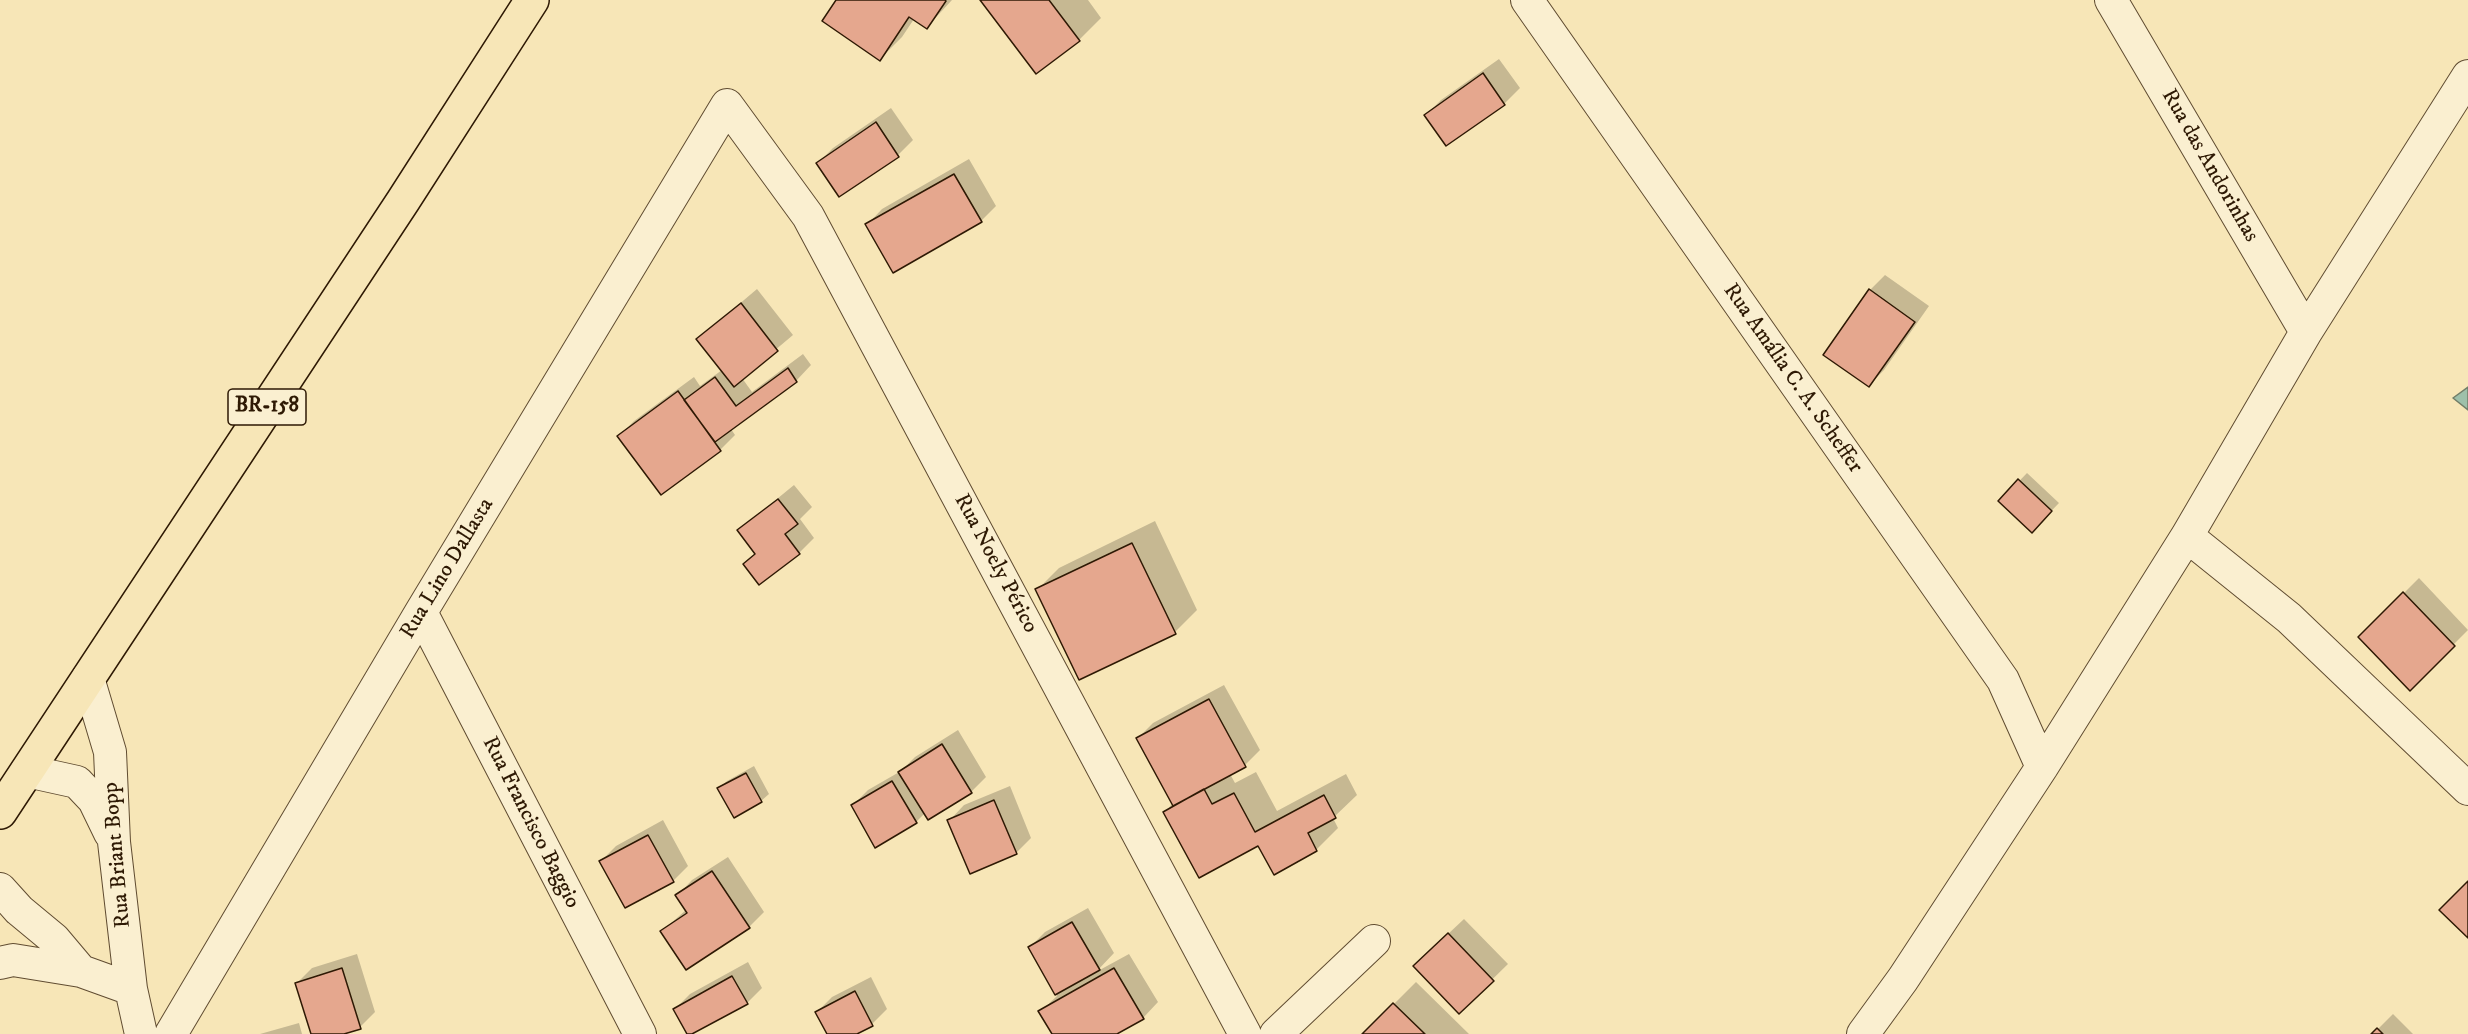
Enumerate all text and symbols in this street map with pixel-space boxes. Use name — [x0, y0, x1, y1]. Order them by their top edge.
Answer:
street label: Rua das Andorinhas — [2154, 85, 2264, 247]
street label: Rua Amália C. A. Scheffer — [1716, 279, 1868, 479]
road number: BR-158 — [228, 389, 306, 425]
street label: Rua Noely Périco — [947, 490, 1043, 638]
street label: Rua Lino Dallasta — [396, 494, 500, 644]
street label: Rua Francisco Baggio — [475, 733, 585, 913]
street label: Rua Briant Bopp — [98, 781, 138, 929]

